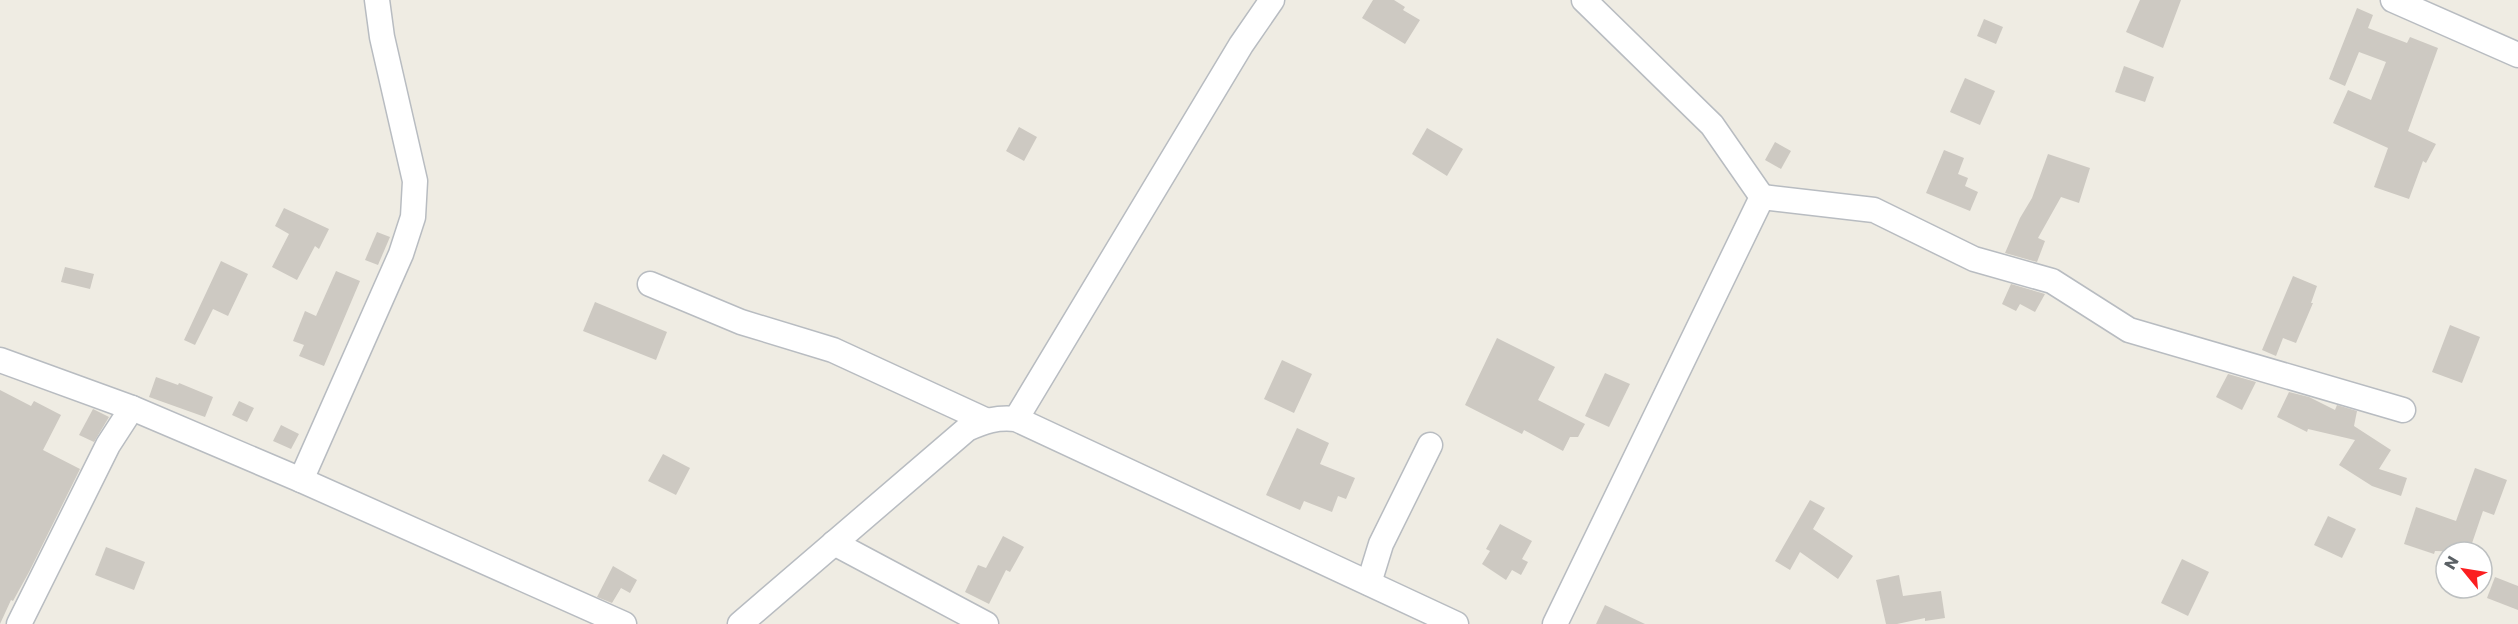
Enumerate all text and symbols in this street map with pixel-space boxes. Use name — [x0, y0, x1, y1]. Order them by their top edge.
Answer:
north arrow — [2434, 540, 2494, 600]
text: N — [2438, 552, 2464, 574]

